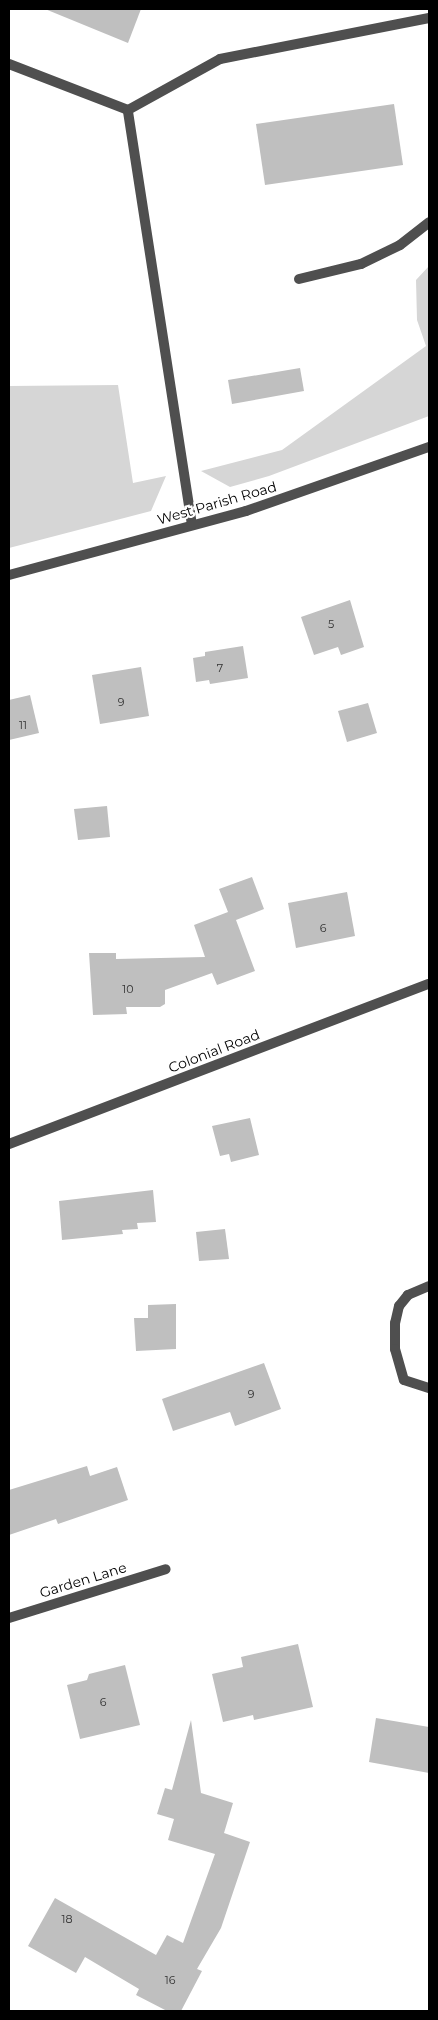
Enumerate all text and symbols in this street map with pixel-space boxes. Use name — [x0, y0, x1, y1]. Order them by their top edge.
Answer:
street label: West Parish Road — [155, 478, 279, 528]
house number: 5 — [328, 617, 334, 631]
house number: 7 — [217, 661, 223, 675]
house number: 9 — [118, 695, 124, 709]
house number: 11 — [19, 718, 27, 732]
house number: 6 — [320, 921, 326, 935]
house number: 10 — [122, 982, 134, 996]
street label: Colonial Road — [166, 1026, 262, 1076]
house number: 9 — [248, 1387, 254, 1401]
street label: Garden Lane — [37, 1559, 129, 1601]
house number: 6 — [100, 1695, 106, 1709]
house number: 18 — [62, 1912, 72, 1926]
house number: 16 — [165, 1973, 175, 1987]

